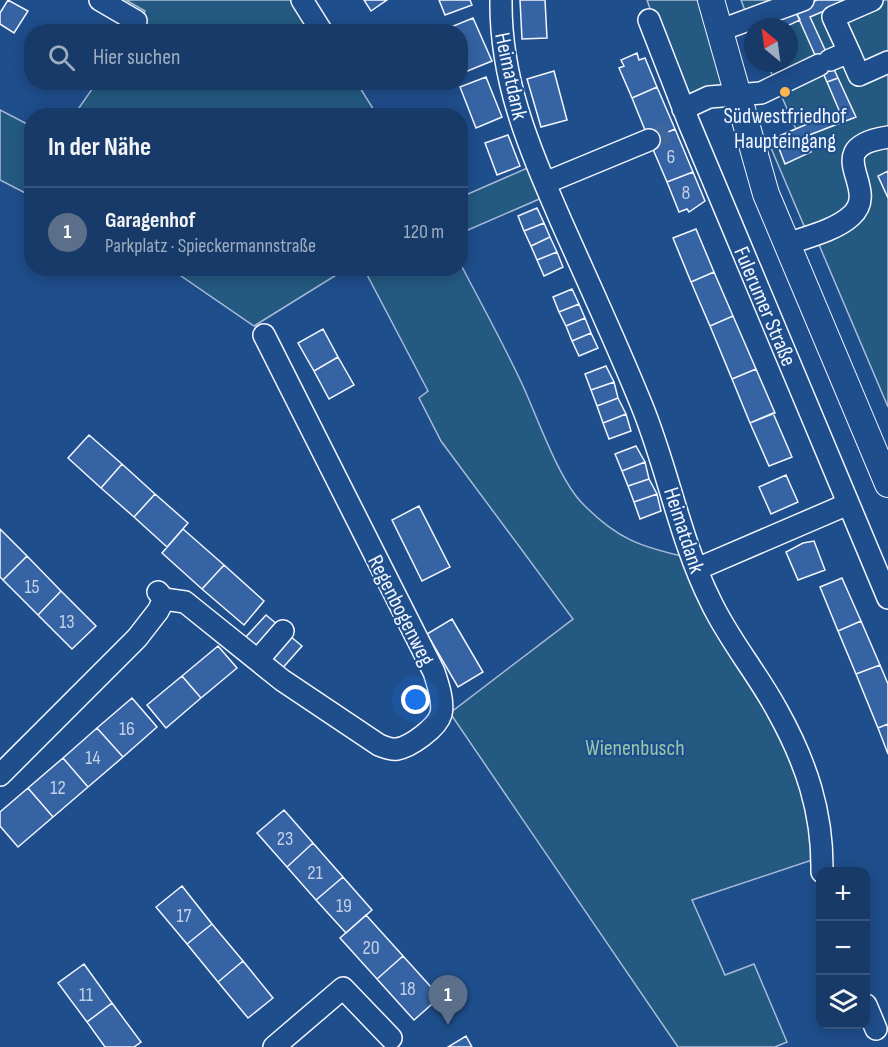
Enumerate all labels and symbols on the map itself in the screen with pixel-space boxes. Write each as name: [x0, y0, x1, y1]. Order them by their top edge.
north arrow: [744, 18, 798, 72]
street label: Heimatdank: [488, 30, 533, 123]
marker: Südwestfriedhof Haupteingang: [778, 85, 792, 99]
place label: Südwestfriedhof Haupteingang: [723, 103, 847, 155]
house number: 6: [667, 145, 675, 169]
house number: 8: [682, 181, 690, 205]
street label: Fulerumer Straße: [727, 243, 802, 370]
street label: Heimatdank: [657, 484, 710, 577]
street label: Regenbogenweg: [361, 551, 440, 671]
house number: 15: [24, 575, 40, 599]
house number: 13: [59, 610, 75, 634]
your location: [401, 685, 430, 714]
house number: 16: [119, 717, 135, 741]
park label: Wienenbusch: [585, 735, 685, 762]
house number: 14: [85, 746, 101, 770]
house number: 12: [50, 776, 66, 800]
house number: 23: [277, 827, 293, 851]
house number: 21: [307, 861, 323, 885]
house number: 19: [336, 894, 352, 918]
house number: 17: [177, 904, 191, 928]
house number: 20: [362, 936, 380, 960]
pin: 1: [428, 976, 468, 1025]
house number: 18: [400, 977, 416, 1001]
house number: 11: [79, 983, 93, 1007]

